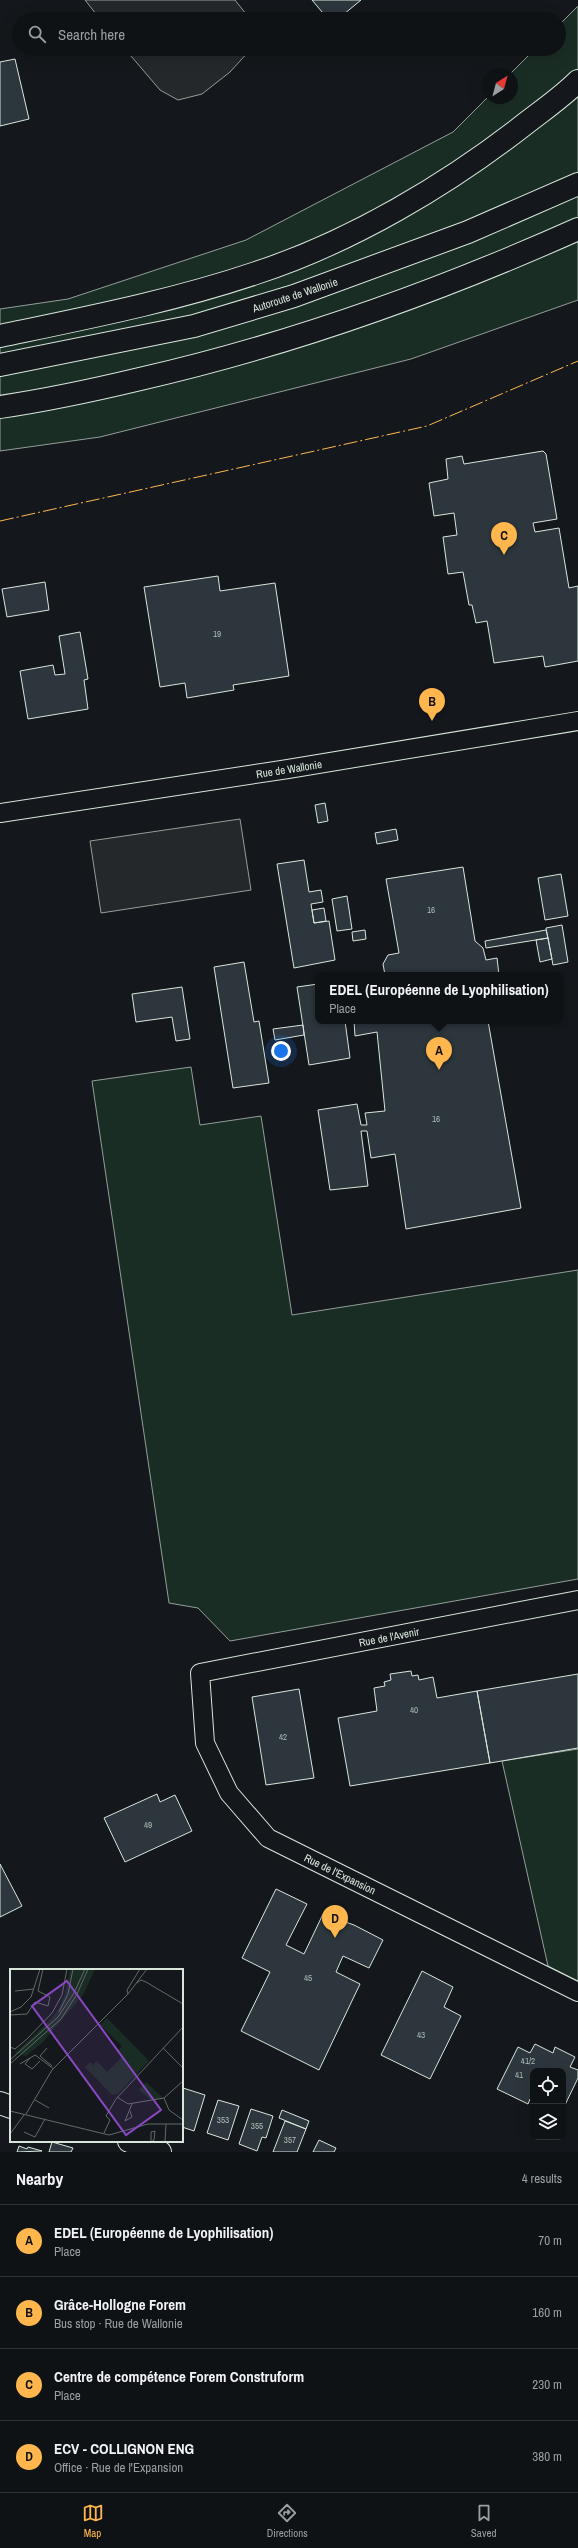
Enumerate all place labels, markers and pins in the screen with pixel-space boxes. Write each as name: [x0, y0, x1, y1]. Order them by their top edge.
pin: C: [491, 522, 517, 555]
pin: B: [419, 688, 445, 721]
pin: A: [426, 1037, 452, 1070]
pin: D: [322, 1905, 348, 1938]

